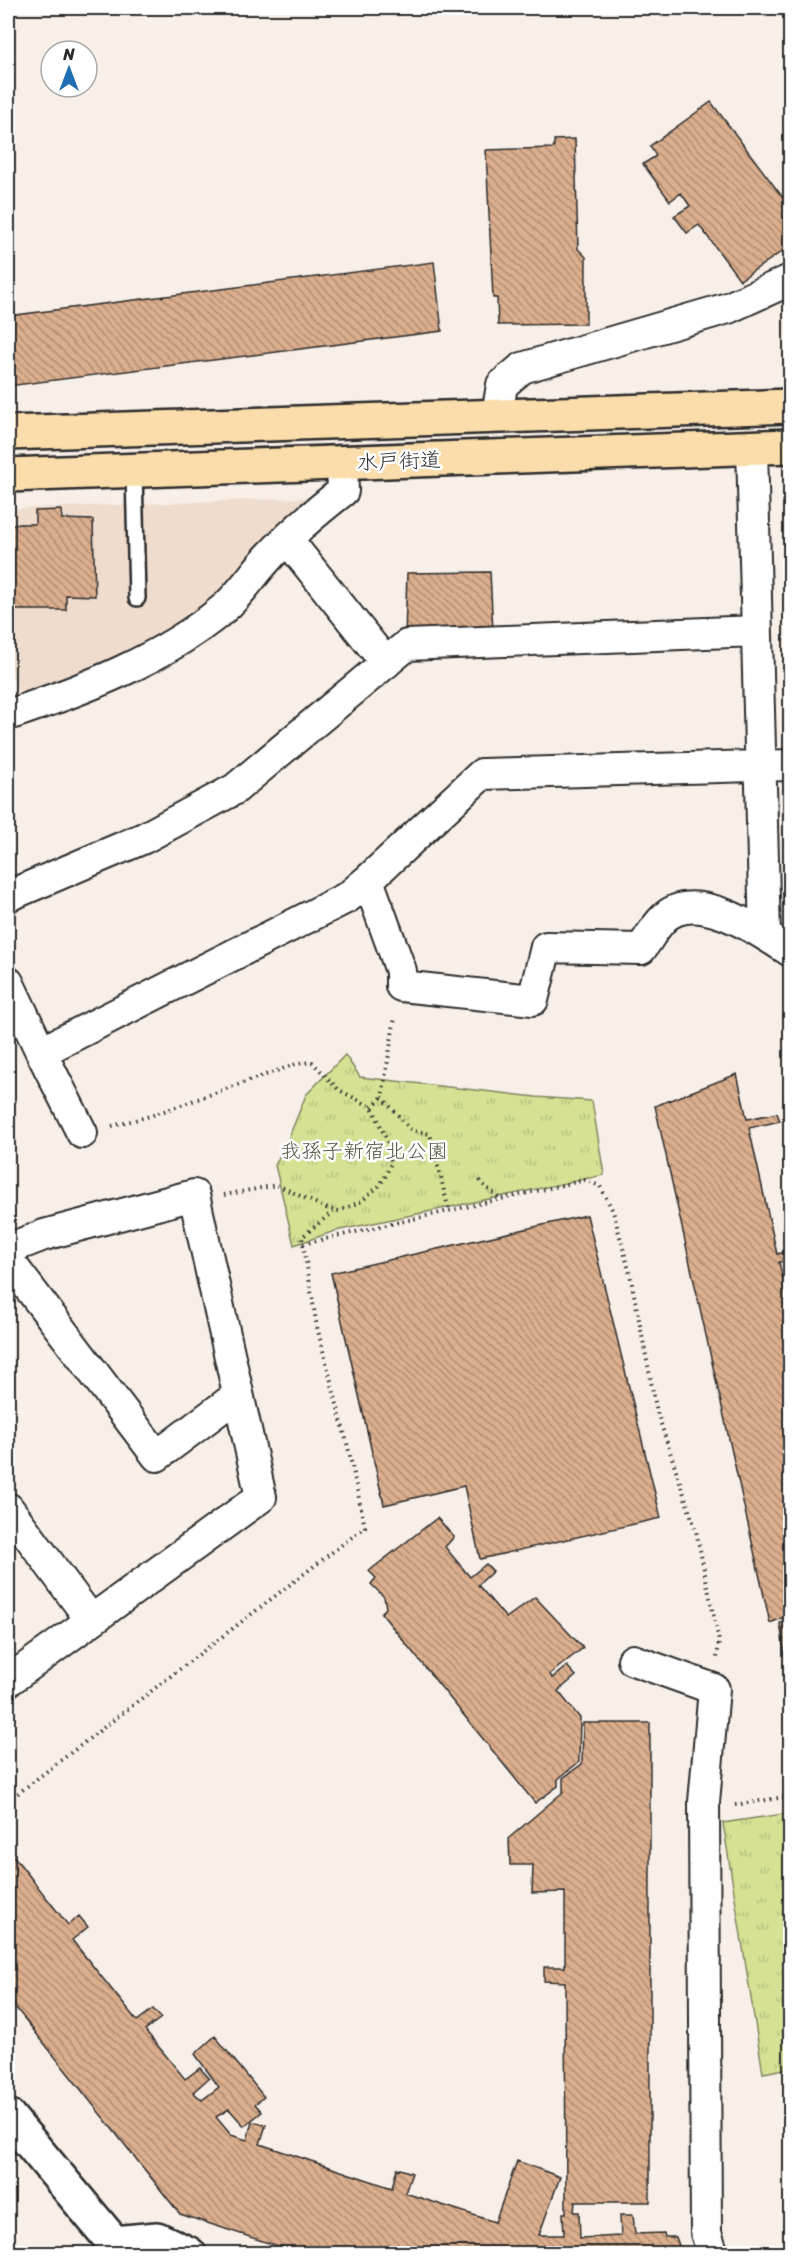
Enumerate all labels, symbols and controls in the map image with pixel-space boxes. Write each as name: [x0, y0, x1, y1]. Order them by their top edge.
north arrow: [39, 39, 99, 99]
text: N: [62, 40, 75, 69]
street label: 水戸街道: [356, 441, 442, 481]
park label: 我孫子新宿北公園: [280, 1132, 448, 1170]

